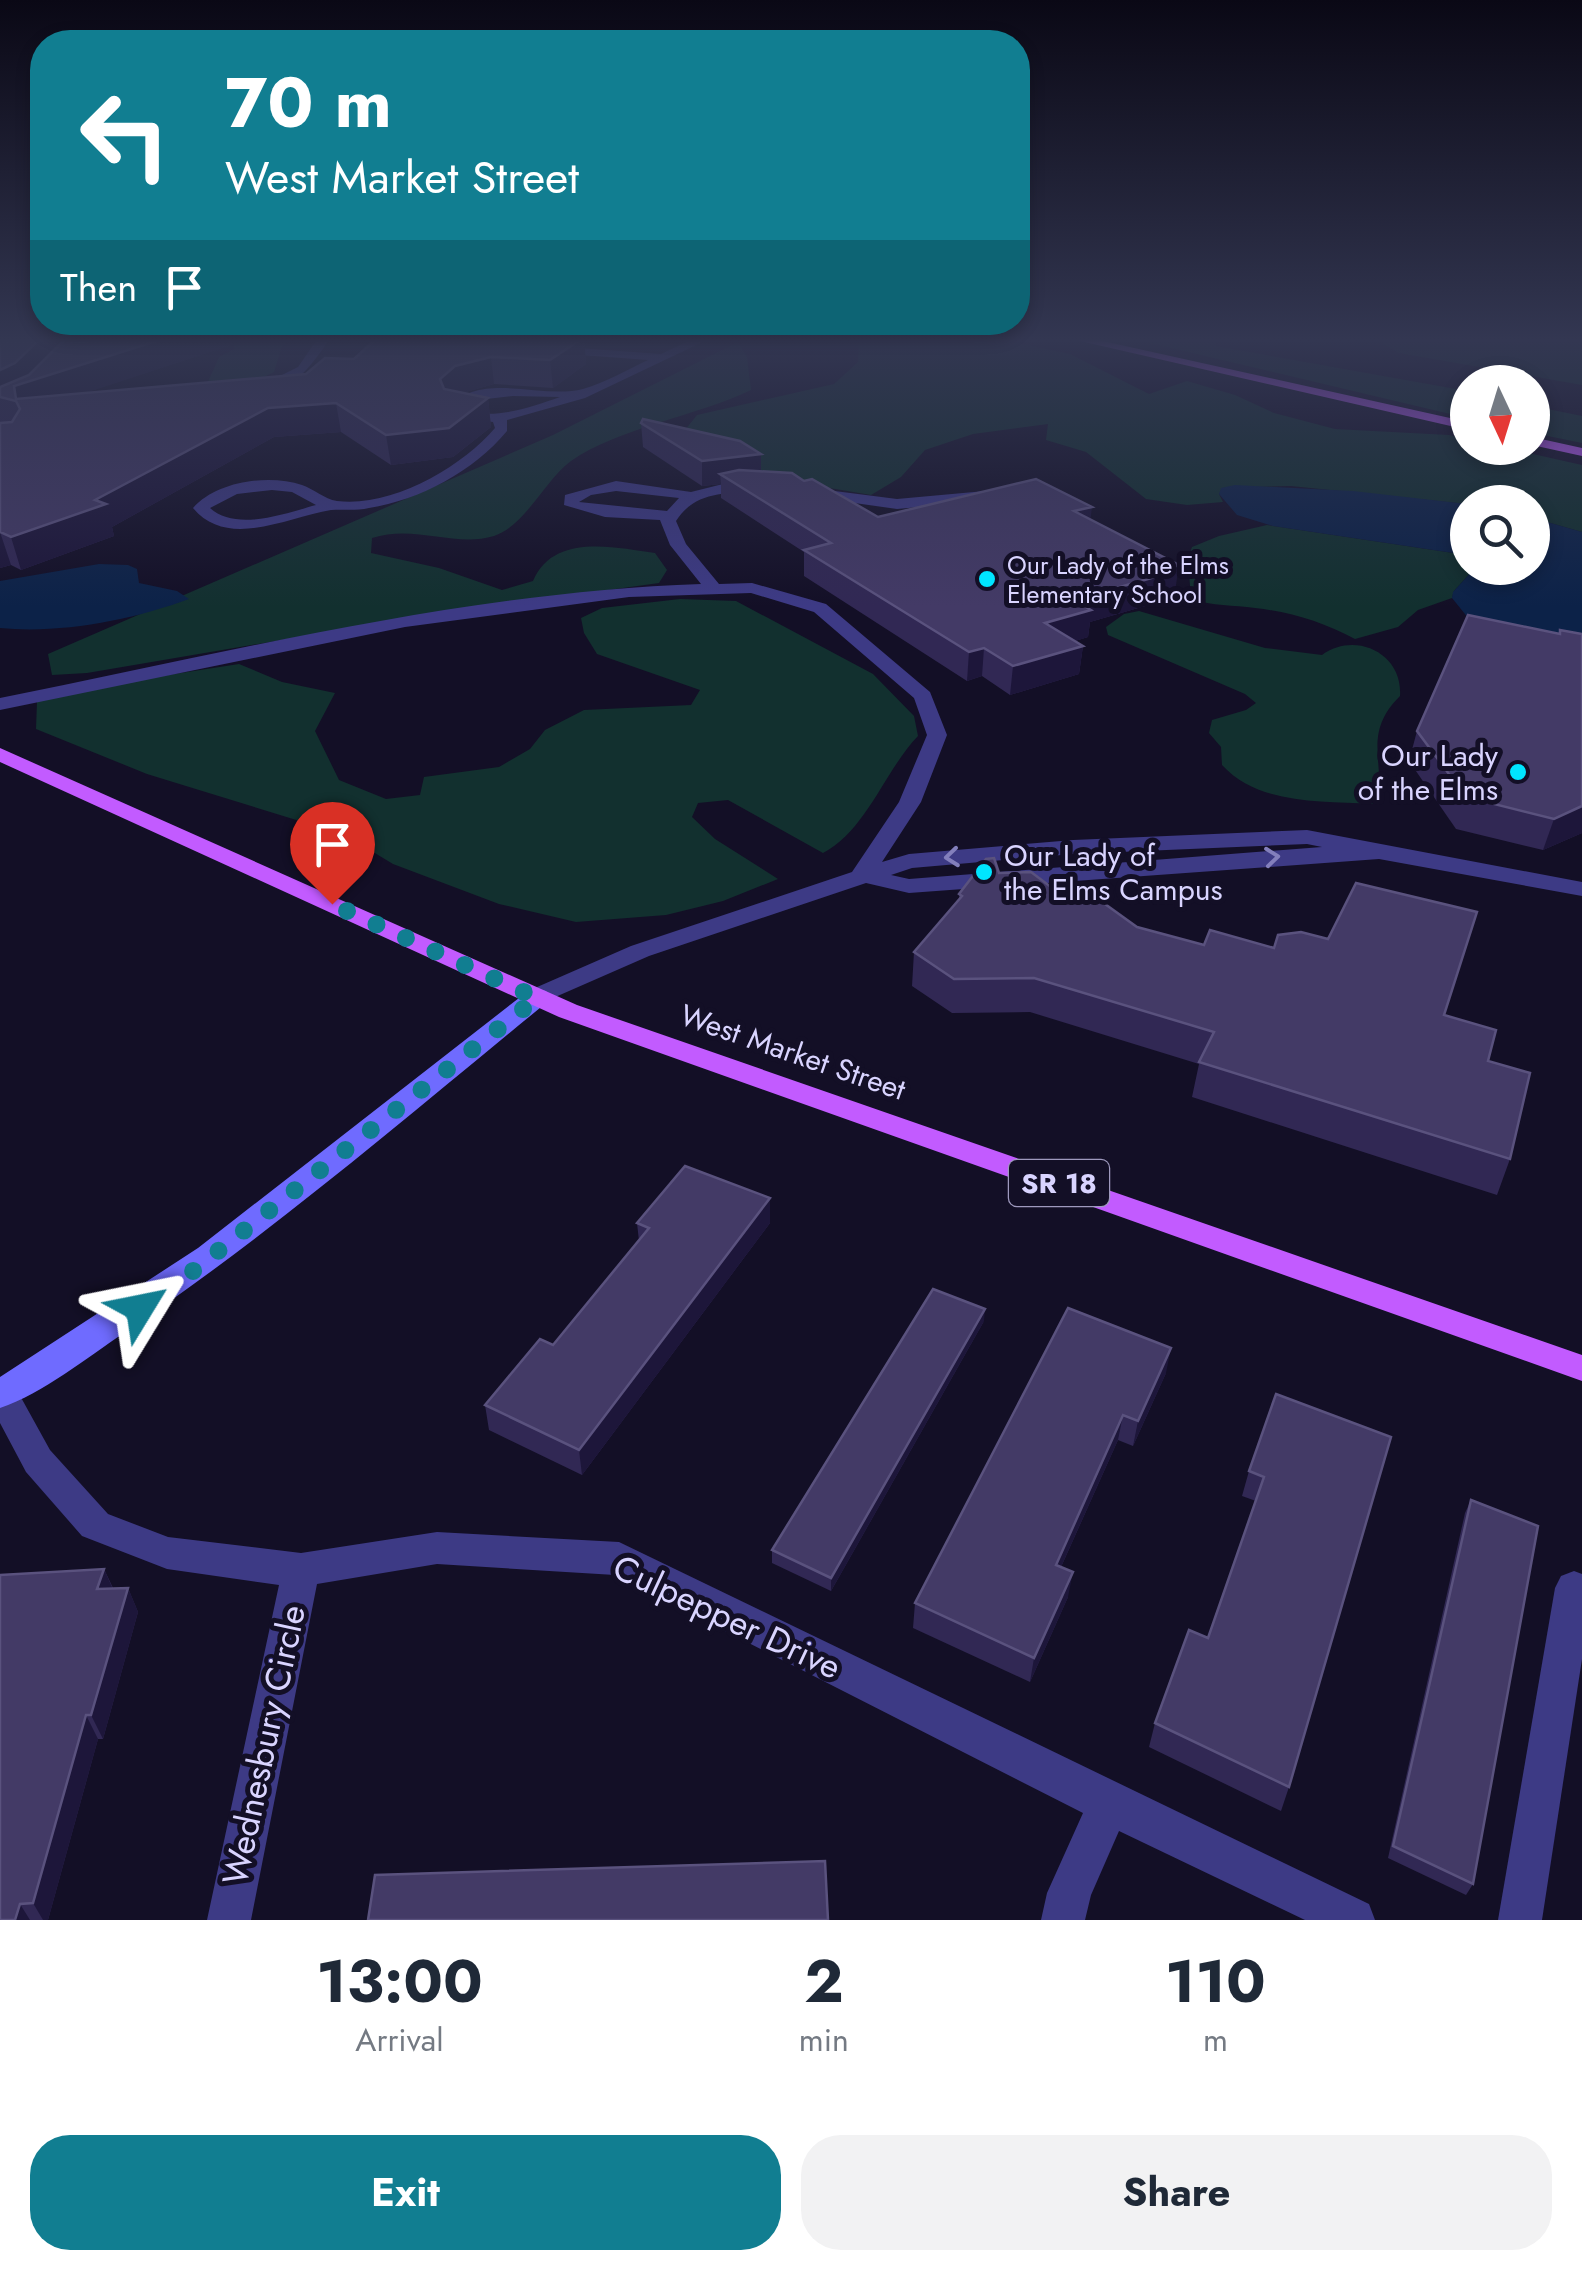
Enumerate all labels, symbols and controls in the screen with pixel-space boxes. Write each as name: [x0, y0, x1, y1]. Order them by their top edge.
text: 70 m: [225, 52, 392, 153]
icon: left: [60, 70, 190, 200]
text: West Market Street: [225, 145, 579, 210]
text: Then: [60, 260, 137, 315]
icon: arrive: [157, 260, 212, 315]
north arrow: [1450, 365, 1550, 465]
map controls: [1450, 365, 1550, 585]
button: search: [1450, 485, 1550, 585]
place label: Our Lady of the Elms Elementary School: [1007, 547, 1229, 612]
marker: Our Lady of the Elms Elementary School: [976, 568, 998, 590]
place label: Our Lady of the Elms: [1358, 734, 1499, 811]
marker: Our Lady of the Elms: [1507, 761, 1529, 783]
pin: [290, 802, 375, 905]
icon: arrive: [305, 817, 360, 872]
place label: Our Lady of the Elms Campus: [1004, 834, 1223, 911]
one-way arrow: [944, 846, 960, 867]
one-way arrow: [1265, 847, 1281, 869]
marker: Our Lady of the Elms Campus: [973, 861, 995, 883]
street label: West Market Street: [674, 993, 912, 1111]
road number: SR 18: [1009, 1160, 1109, 1206]
position arrow: [88, 1256, 192, 1360]
street label: Culpepper Drive: [605, 1542, 849, 1692]
street label: Wednesbury Circle: [210, 1600, 318, 1890]
text: 13:00: [316, 1938, 483, 2025]
text: 2: [804, 1938, 844, 2025]
text: 110: [1165, 1938, 1266, 2025]
text: Arrival: [355, 2017, 444, 2063]
text: min: [799, 2017, 849, 2063]
text: m: [1203, 2017, 1228, 2063]
button: Exit: [30, 2135, 781, 2250]
button: Share: [801, 2135, 1552, 2250]

